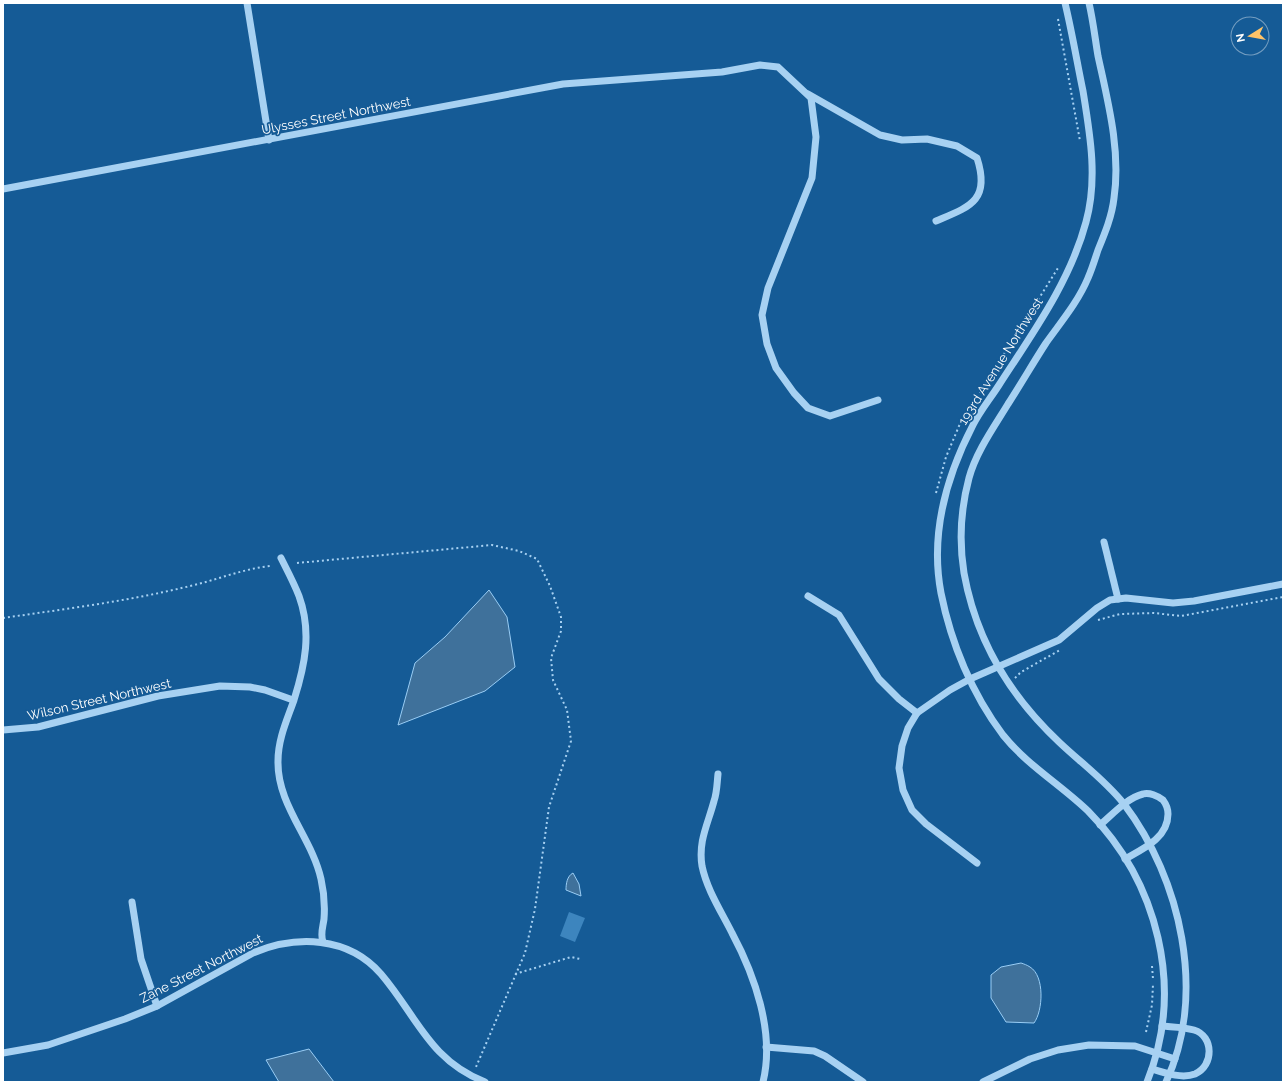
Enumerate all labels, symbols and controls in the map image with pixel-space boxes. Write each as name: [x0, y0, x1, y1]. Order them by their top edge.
north arrow: [1230, 16, 1270, 56]
text: N: [1233, 32, 1248, 43]
street label: Ulysses Street Northwest: [260, 94, 413, 137]
street label: 193rd Avenue Northwest: [955, 294, 1046, 428]
street label: Wilson Street Northwest: [26, 676, 173, 723]
street label: Zane Street Northwest: [137, 931, 266, 1006]

